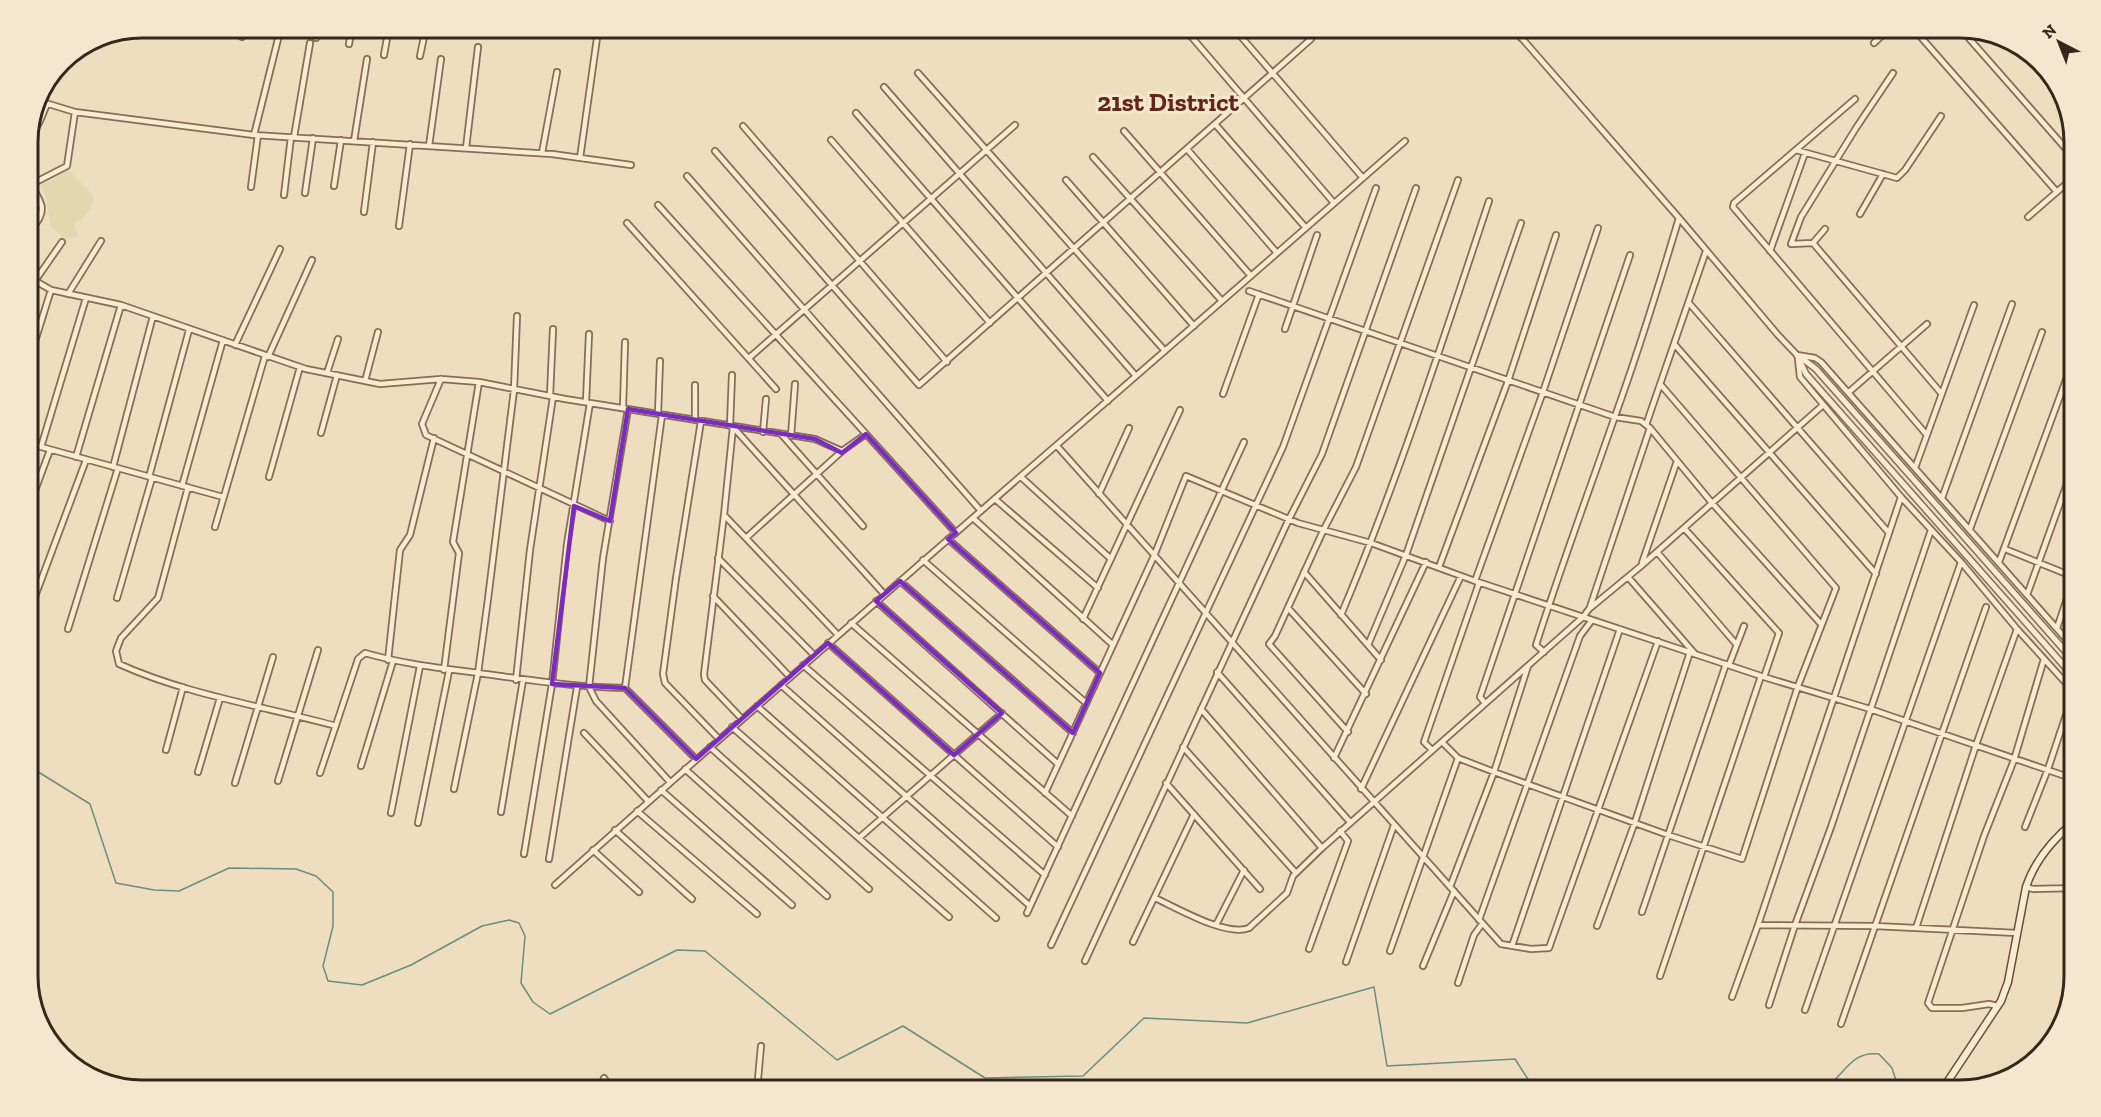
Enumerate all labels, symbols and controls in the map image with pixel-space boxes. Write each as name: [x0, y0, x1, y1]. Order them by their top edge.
north arrow: [2029, 12, 2089, 72]
text: N: [2038, 20, 2060, 42]
district label: 21st District: [1097, 86, 1239, 118]

